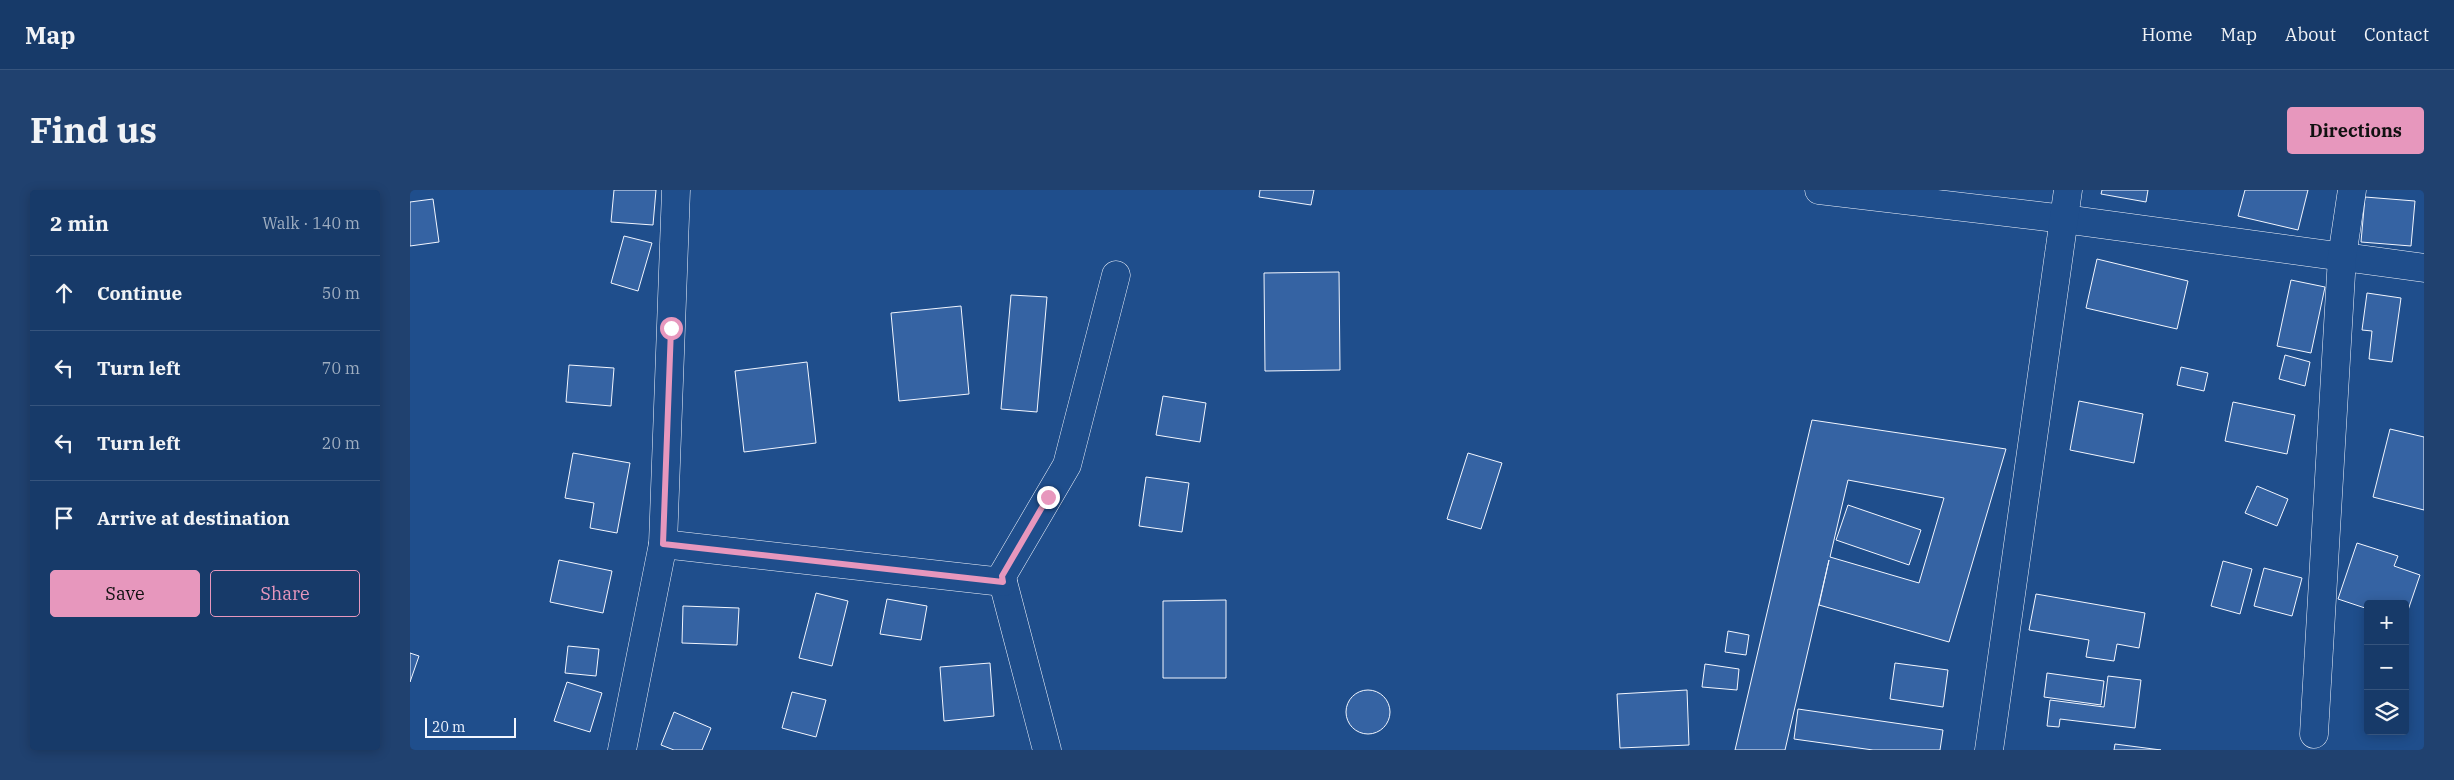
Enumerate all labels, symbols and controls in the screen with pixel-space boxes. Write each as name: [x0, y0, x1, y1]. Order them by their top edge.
text: Map: [25, 19, 75, 51]
text: Home: [2141, 23, 2193, 46]
text: Map: [2221, 23, 2257, 46]
text: About: [2285, 23, 2336, 46]
text: Contact: [2364, 23, 2429, 46]
text: Find us: [30, 107, 157, 153]
button: Directions: [2287, 107, 2424, 154]
text: 2 min: [50, 209, 109, 237]
text: Walk · 140 m: [262, 213, 360, 233]
icon: ahead: [50, 279, 78, 307]
text: Continue: [97, 281, 182, 305]
text: 50 m: [322, 283, 360, 303]
route start: [660, 317, 683, 340]
icon: left: [50, 354, 78, 382]
text: Turn left: [97, 356, 180, 380]
text: 70 m: [322, 358, 360, 378]
icon: left: [50, 429, 78, 457]
text: Turn left: [97, 431, 180, 455]
text: 20 m: [322, 433, 360, 453]
route end: [1037, 486, 1060, 509]
icon: arrive: [50, 504, 78, 532]
text: Arrive at destination: [97, 506, 290, 530]
button: Save: [50, 570, 200, 617]
button: Share: [210, 570, 360, 617]
map controls: [2364, 600, 2409, 735]
button: +: [2364, 600, 2409, 645]
button: −: [2364, 645, 2409, 690]
button: layers: [2364, 690, 2409, 735]
scale bar: [425, 715, 516, 738]
text: 20 m: [432, 718, 465, 736]

